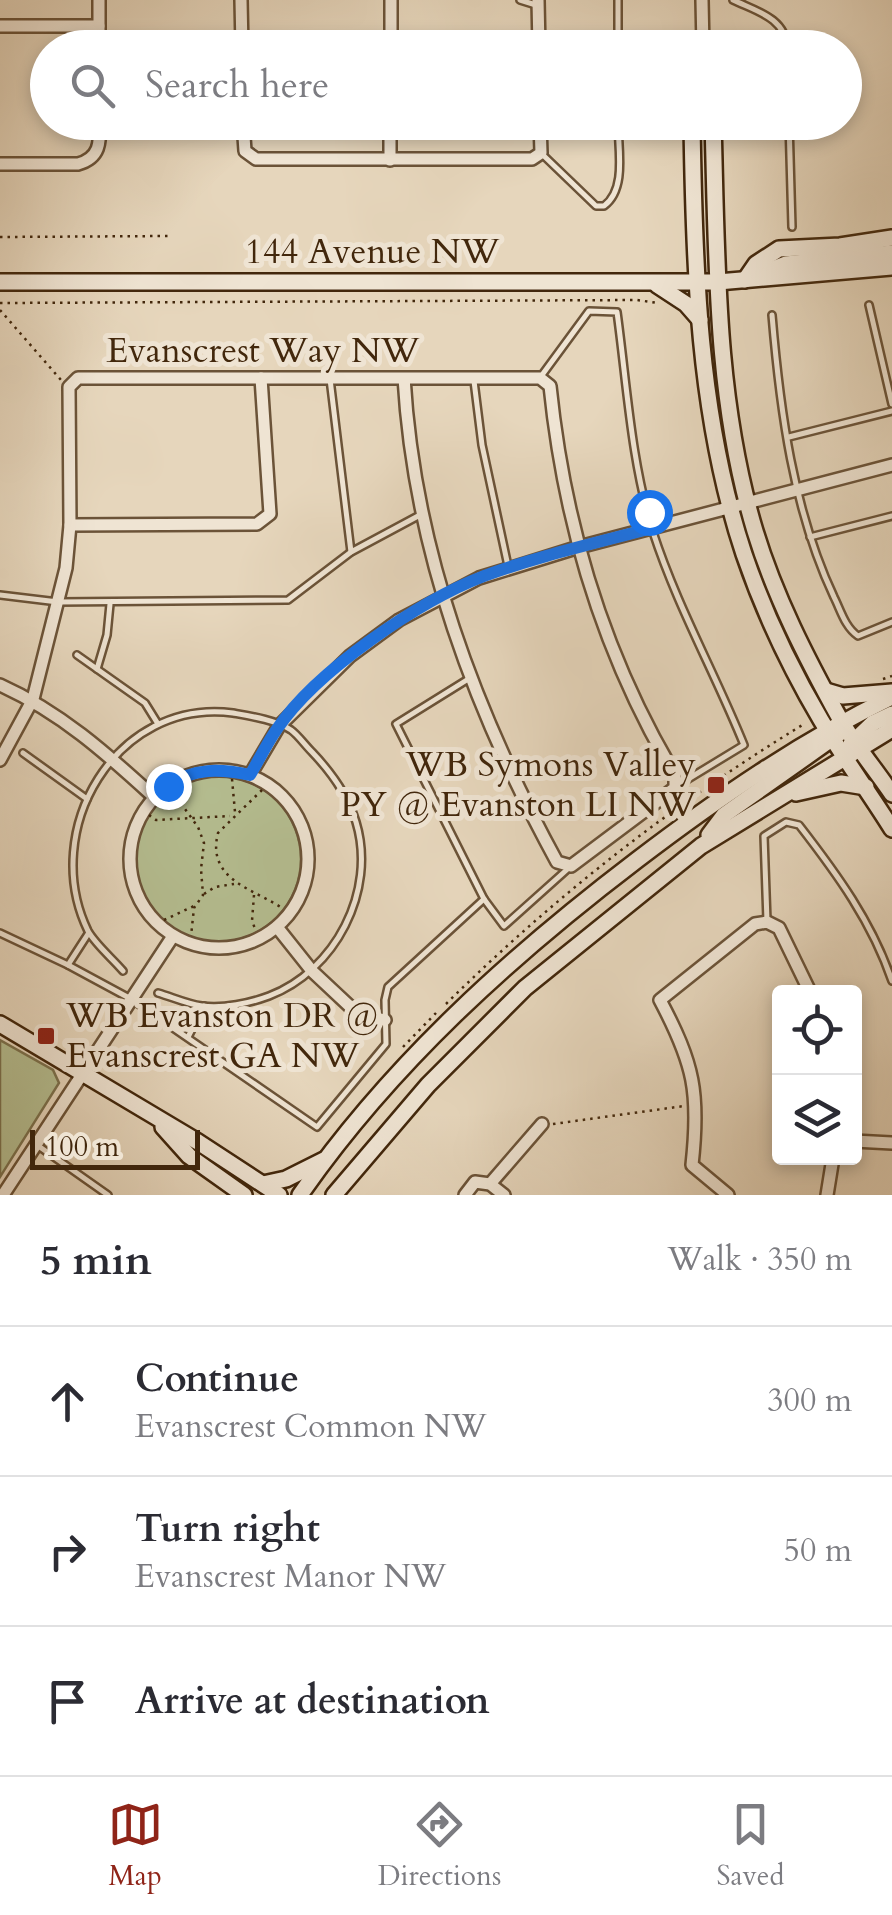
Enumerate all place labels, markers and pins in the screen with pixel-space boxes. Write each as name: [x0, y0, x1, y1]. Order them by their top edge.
place label: WB Symons Valley PY @ Evanston LI NW: [340, 741, 696, 829]
marker: WB Symons Valley PY @ Evanston LI NW: [705, 774, 727, 796]
place label: WB Evanston DR @ Evanscrest GA NW: [65, 992, 379, 1080]
marker: WB Evanston DR @ Evanscrest GA NW: [35, 1025, 57, 1047]

